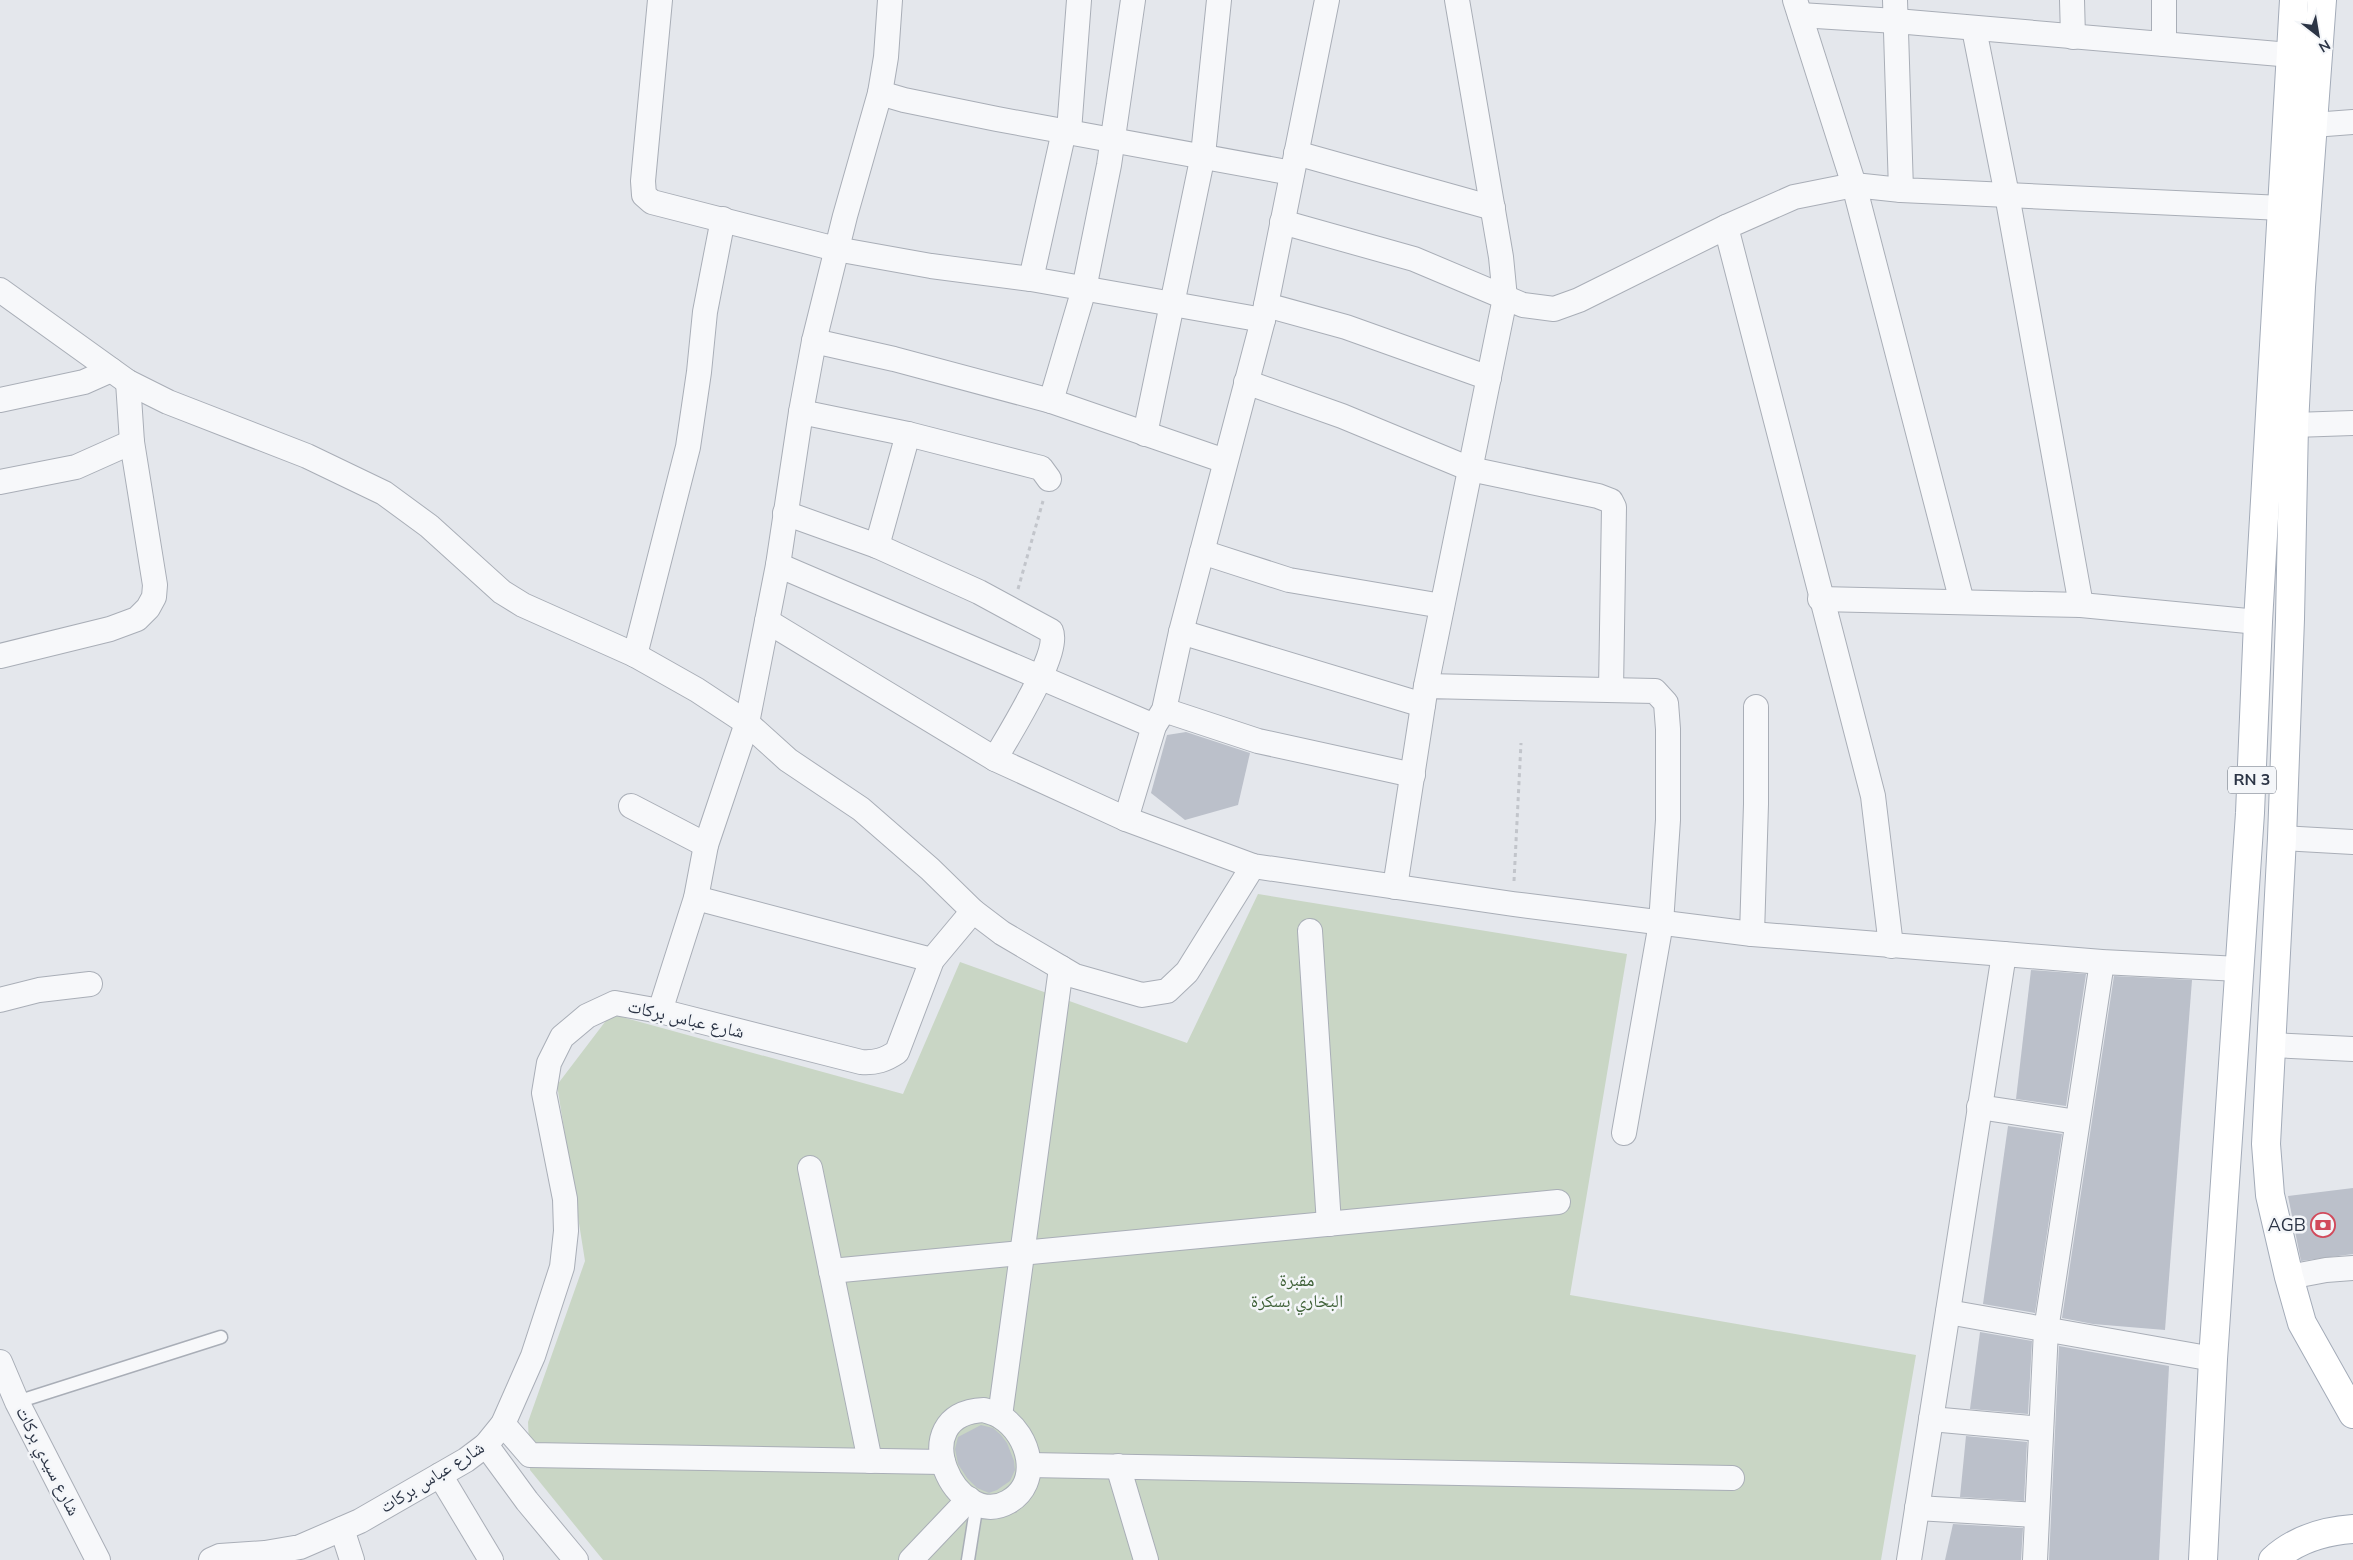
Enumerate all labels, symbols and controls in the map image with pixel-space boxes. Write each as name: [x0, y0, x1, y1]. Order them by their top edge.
north arrow: [2293, 10, 2343, 60]
text: N: [2315, 35, 2334, 57]
road number: RN 3: [2228, 766, 2276, 794]
street label: شارع عباس بركات: [625, 994, 747, 1044]
bank icon: AGB: [2310, 1212, 2336, 1238]
place label: AGB: [2268, 1213, 2306, 1237]
park label: مقبرة البخاري بسكرة: [1251, 1268, 1343, 1316]
street label: شارع سيدي بركات: [8, 1402, 86, 1521]
street label: شارع عباس بركات: [375, 1435, 489, 1519]

